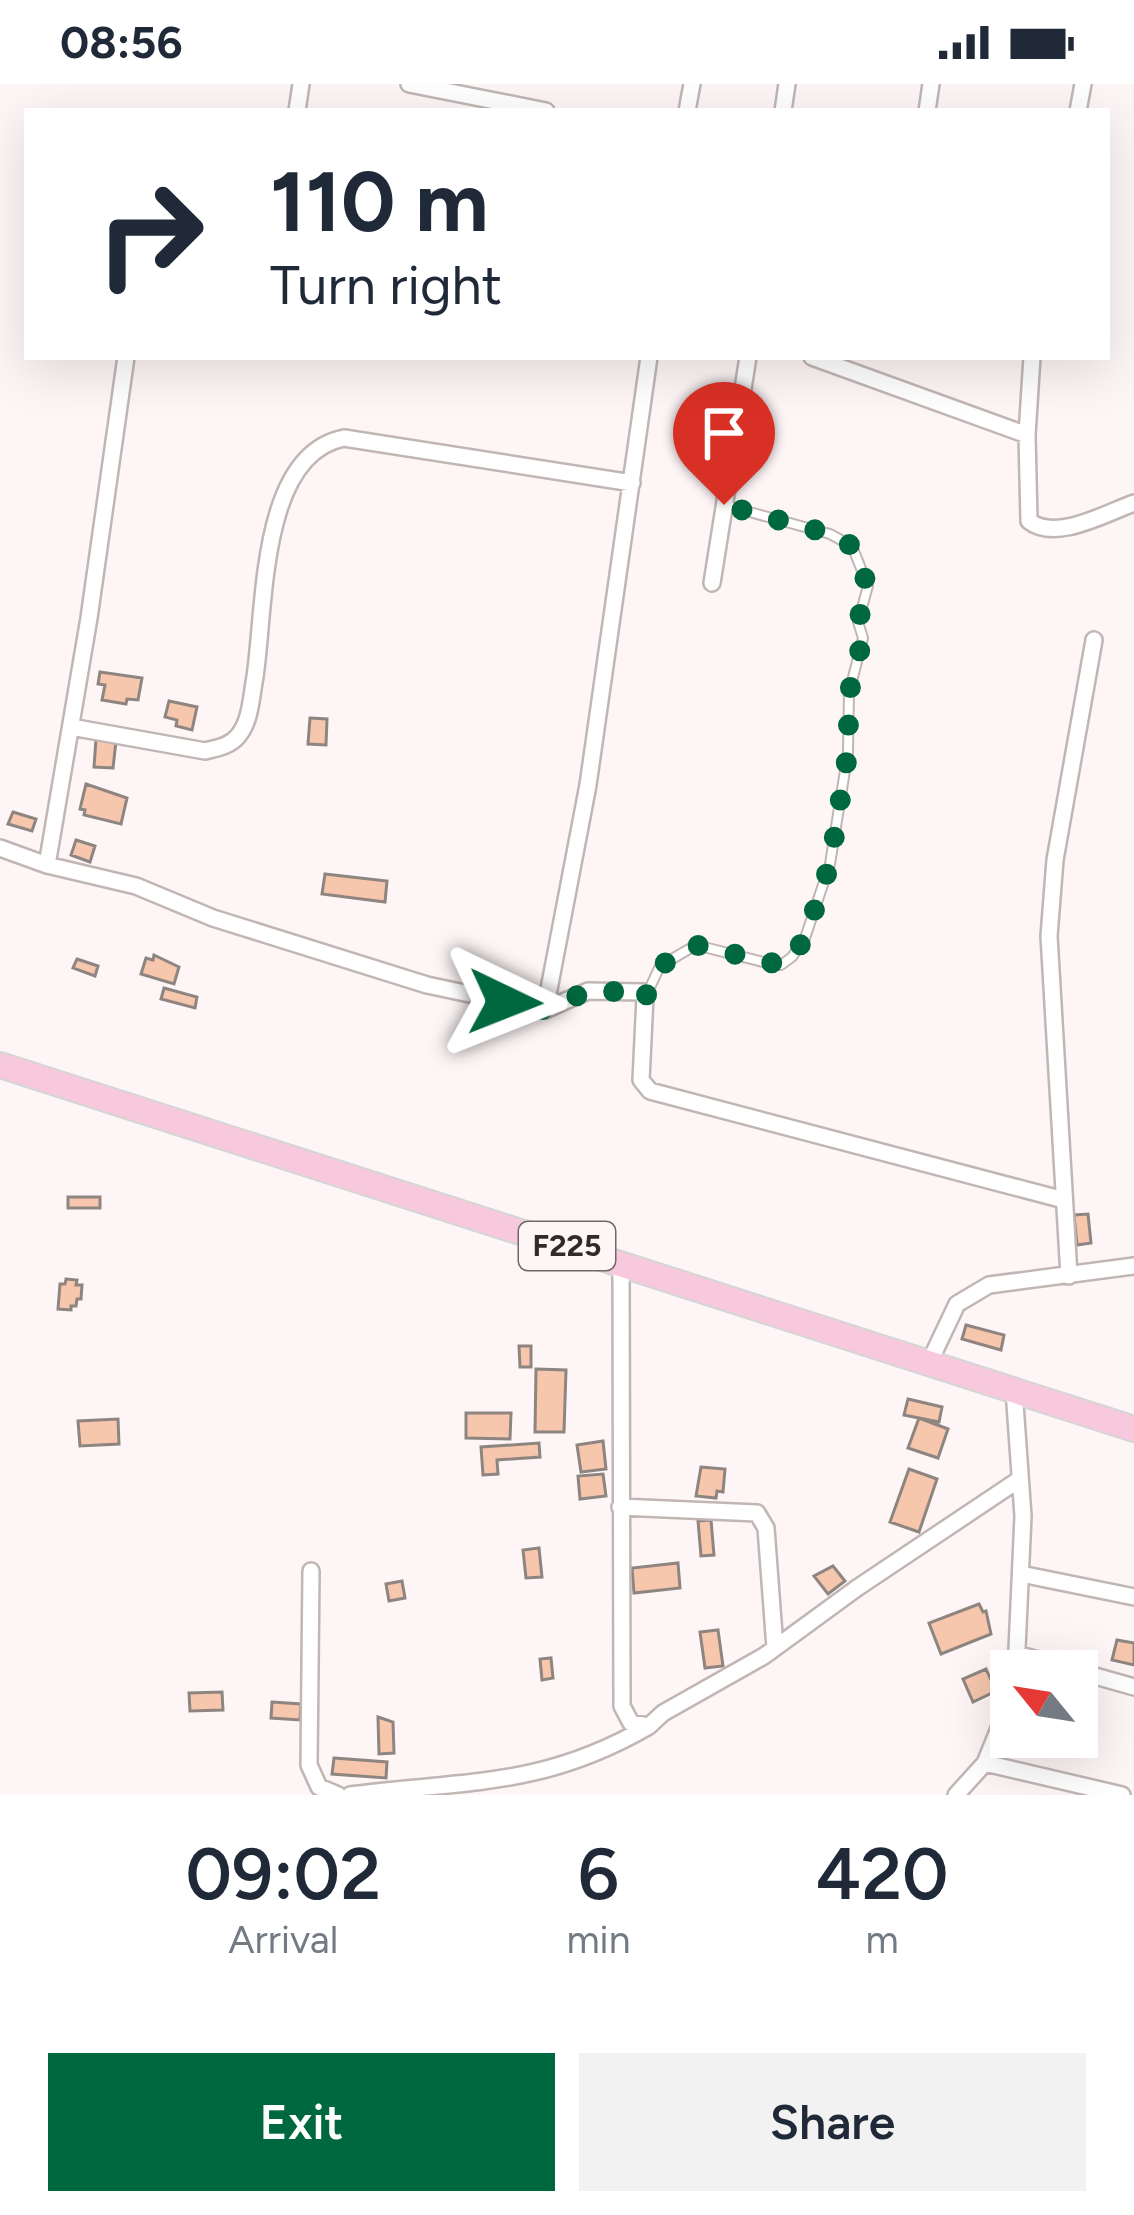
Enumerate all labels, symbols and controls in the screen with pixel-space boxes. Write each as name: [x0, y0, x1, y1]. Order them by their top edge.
text: 08:56: [60, 15, 183, 69]
text: 110 m: [270, 151, 489, 252]
icon: right: [72, 156, 228, 312]
text: Turn right: [270, 253, 502, 318]
pin: [673, 382, 775, 505]
icon: arrive: [691, 400, 757, 466]
position arrow: [442, 939, 568, 1065]
road number: F225: [519, 1222, 615, 1270]
north arrow: [990, 1650, 1098, 1758]
map controls: [990, 1650, 1098, 1758]
text: 09:02: [185, 1831, 381, 1917]
text: 6: [578, 1831, 619, 1917]
text: 420: [816, 1831, 949, 1917]
text: Arrival: [228, 1916, 338, 1963]
text: min: [566, 1916, 630, 1963]
text: m: [866, 1916, 899, 1963]
button: Exit: [48, 2053, 555, 2191]
button: Share: [579, 2053, 1086, 2191]

